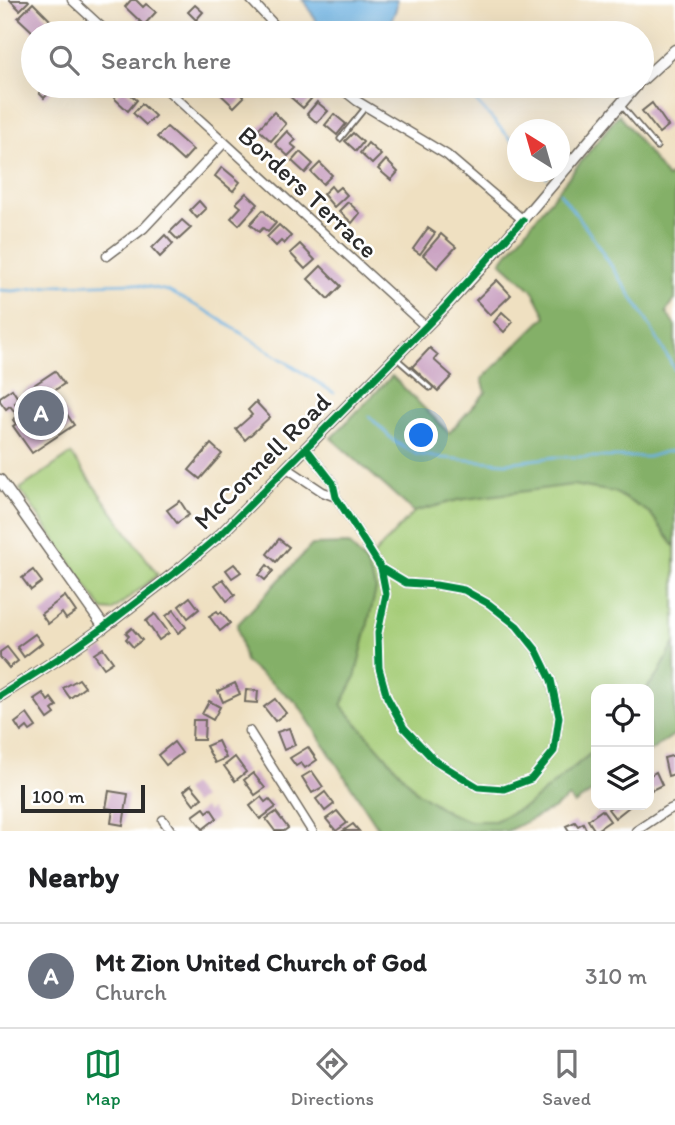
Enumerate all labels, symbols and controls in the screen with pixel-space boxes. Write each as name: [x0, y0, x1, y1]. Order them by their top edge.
search box: [21, 21, 654, 98]
icon: search: [45, 41, 83, 79]
text: Search here: [101, 44, 231, 76]
street label: Borders Terrace: [231, 119, 385, 265]
north arrow: [507, 119, 570, 182]
street label: McConnell Road: [187, 386, 337, 536]
pin: A: [18, 387, 64, 439]
your location: [404, 418, 438, 452]
map controls: [591, 684, 654, 810]
button: locate: [591, 684, 654, 747]
button: layers: [591, 747, 654, 810]
scale bar: [21, 782, 145, 814]
text: 100 m: [32, 785, 84, 808]
text: Nearby: [28, 858, 119, 895]
text: Mt Zion United Church of God: [95, 946, 427, 978]
text: A: [44, 962, 58, 990]
text: 310 m: [585, 962, 647, 990]
text: Church: [95, 978, 167, 1006]
tab: Map: [84, 1045, 122, 1110]
tab: Directions: [290, 1045, 374, 1110]
tab: Saved: [542, 1045, 591, 1110]

